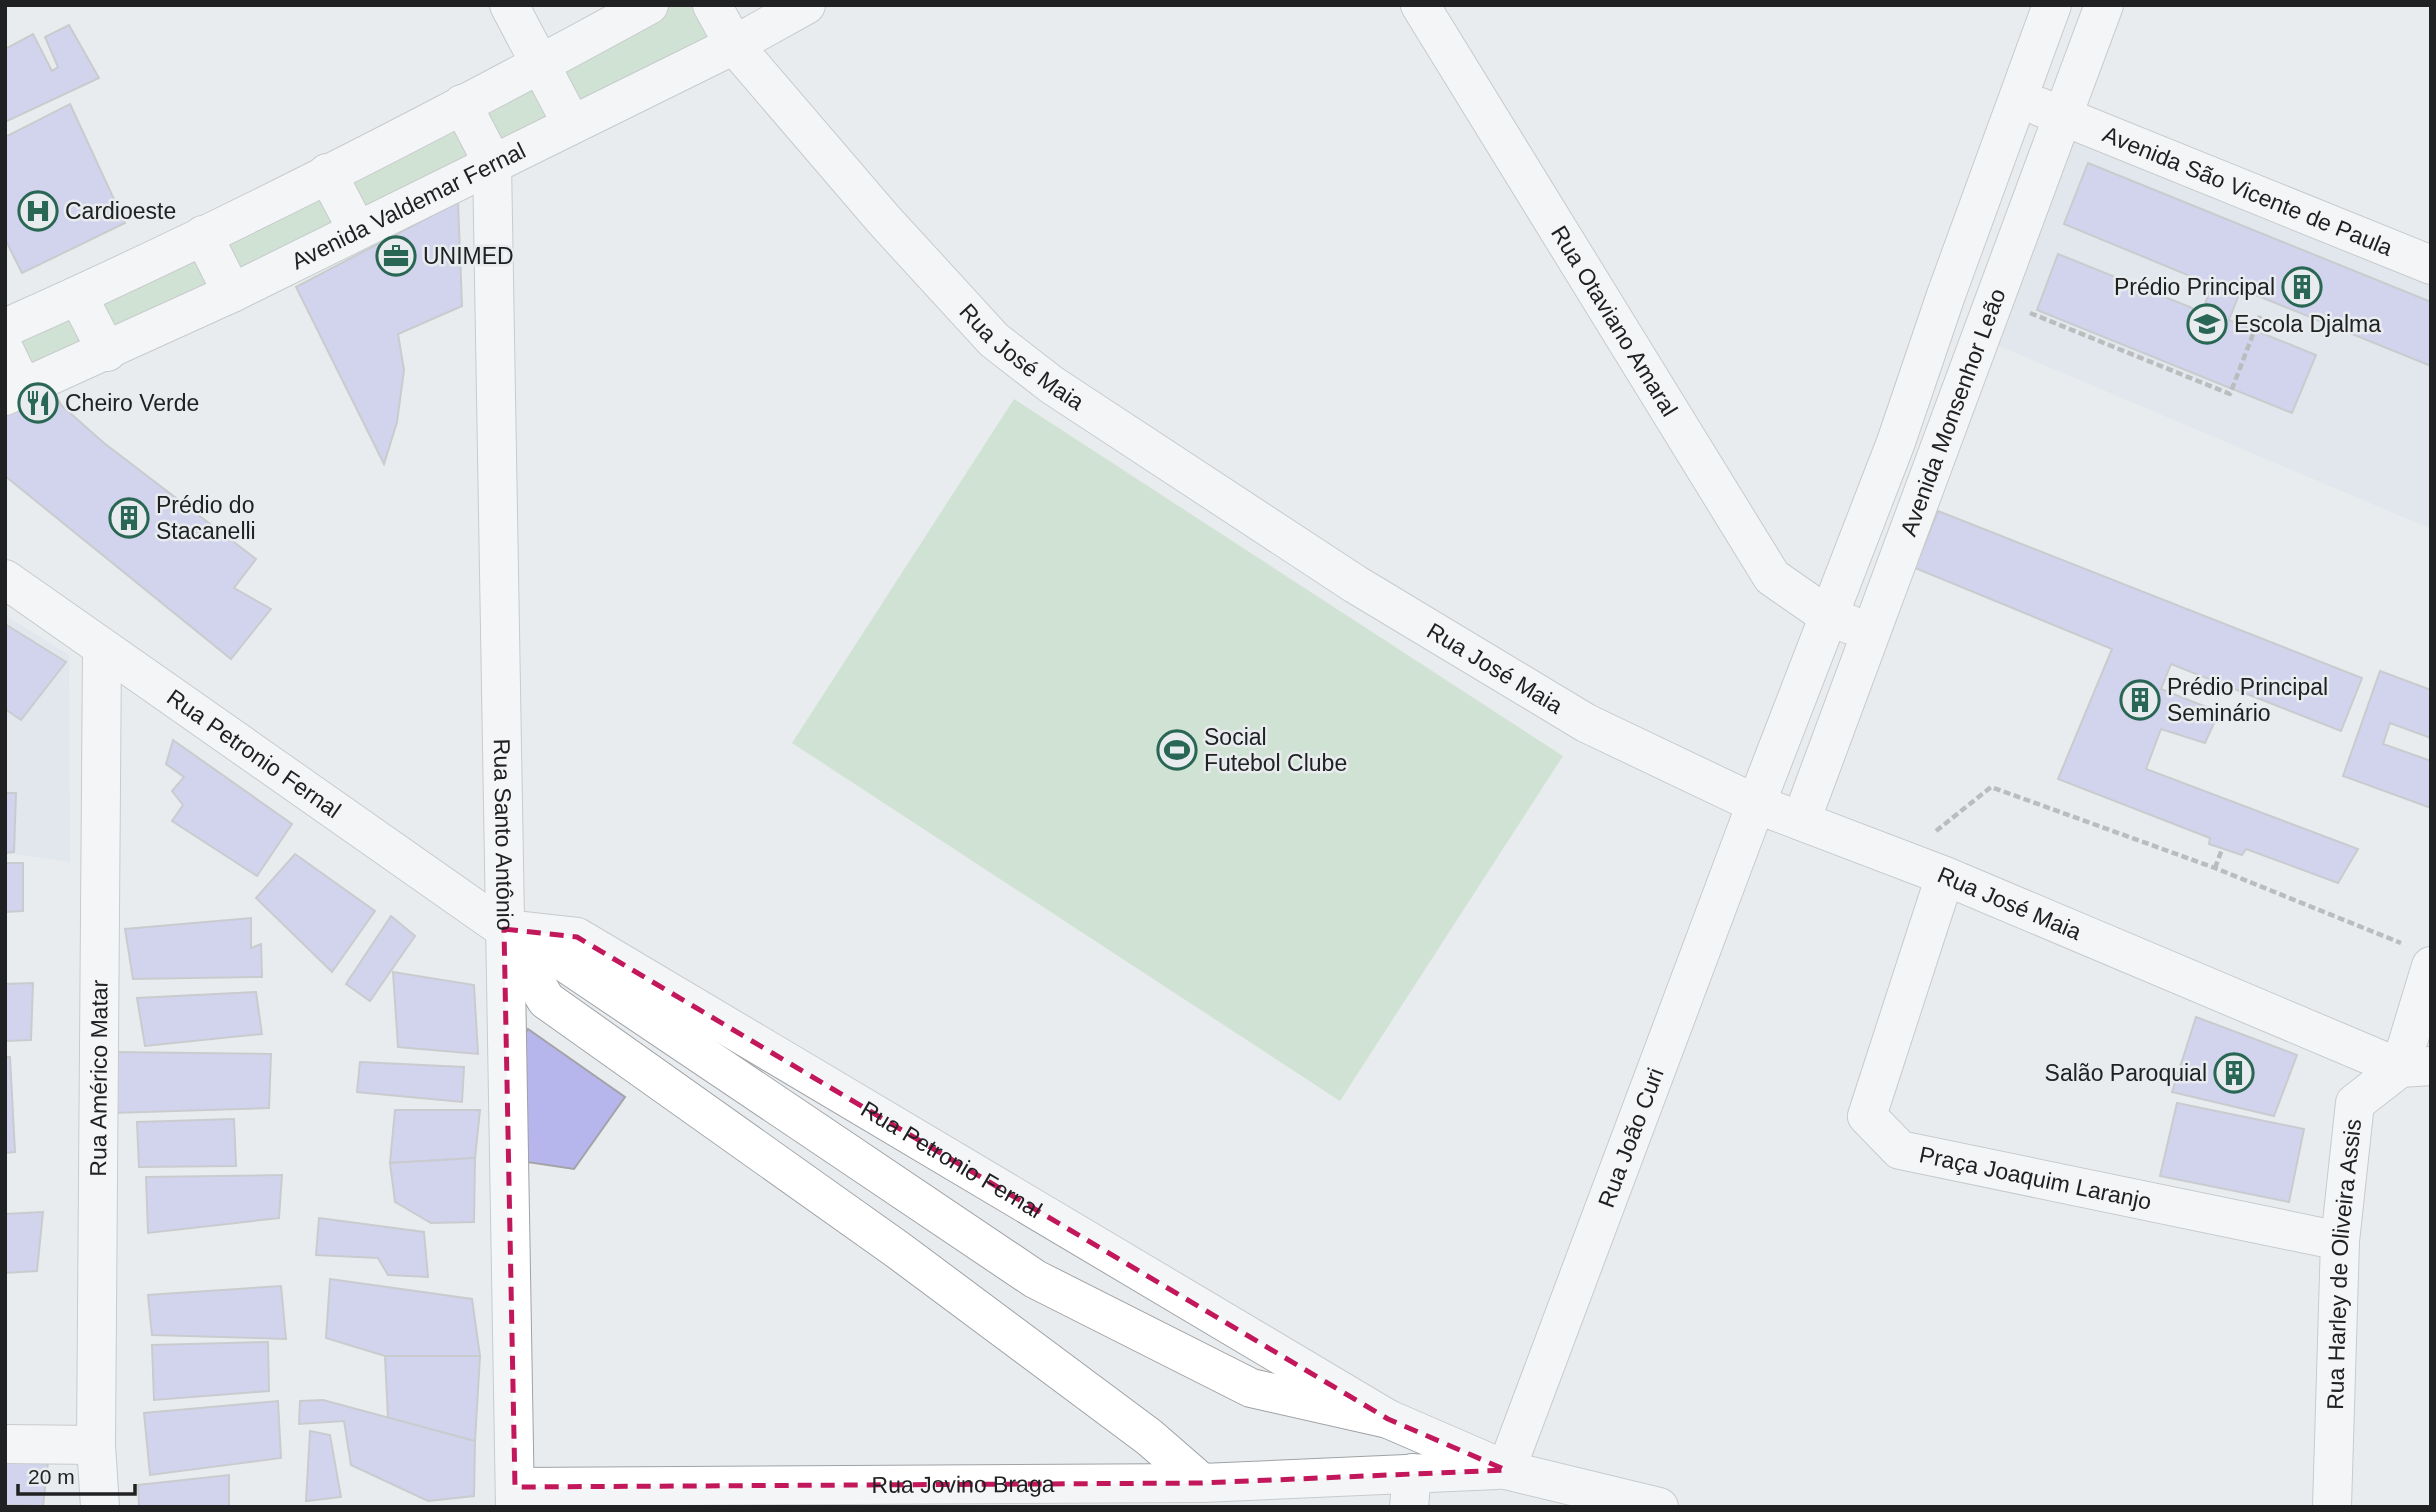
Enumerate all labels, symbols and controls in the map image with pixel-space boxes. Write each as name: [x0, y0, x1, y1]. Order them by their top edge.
street label: Avenida São Vicente de Paula: [2099, 121, 2396, 261]
street label: Avenida Valdemar Fernal: [287, 137, 530, 275]
hospital icon: Cardioeste: [17, 190, 59, 232]
place label: Cardioeste: [65, 198, 176, 224]
street label: Rua Otaviano Amaral: [1546, 221, 1683, 421]
office icon: UNIMED: [375, 235, 417, 277]
place label: UNIMED: [423, 243, 514, 269]
building icon: Prédio Principal: [2281, 266, 2323, 308]
place label: Prédio Principal: [2114, 274, 2275, 300]
street label: Avenida Monsenhor Leão: [1895, 285, 2011, 540]
street label: Rua José Maia: [954, 298, 1089, 415]
school or university icon: Escola Djalma: [2186, 303, 2228, 345]
place label: Escola Djalma: [2234, 311, 2381, 337]
restaurant icon: Cheiro Verde: [17, 382, 59, 424]
place label: Cheiro Verde: [65, 390, 199, 416]
place label: Prédio do Stacanelli: [156, 492, 256, 544]
building icon: Prédio do Stacanelli: [108, 497, 150, 539]
street label: Rua José Maia: [1422, 617, 1567, 719]
place label: Prédio Principal Seminário: [2167, 674, 2328, 726]
building icon: Prédio Principal Seminário: [2119, 679, 2161, 721]
street label: Rua Petronio Fernal: [162, 684, 346, 823]
place label: Social Futebol Clube: [1204, 724, 1347, 776]
sports icon: Social Futebol Clube: [1156, 729, 1198, 771]
street label: Rua Santo Antônio: [489, 738, 518, 931]
street label: Rua José Maia: [1934, 861, 2085, 945]
street label: Rua Américo Matar: [85, 979, 113, 1177]
building icon: Salão Paroquial: [2213, 1052, 2255, 1094]
place label: Salão Paroquial: [2045, 1060, 2207, 1086]
street label: Rua João Curi: [1593, 1064, 1669, 1211]
street label: Rua Petronio Fernal: [856, 1096, 1047, 1223]
street label: Rua Harley de Oliveira Assis: [2322, 1118, 2366, 1410]
street label: Praça Joaquim Laranjo: [1917, 1141, 2154, 1215]
scale bar: [18, 1452, 135, 1496]
text: 20 m: [28, 1465, 75, 1488]
street label: Rua Jovino Braga: [871, 1471, 1055, 1498]

